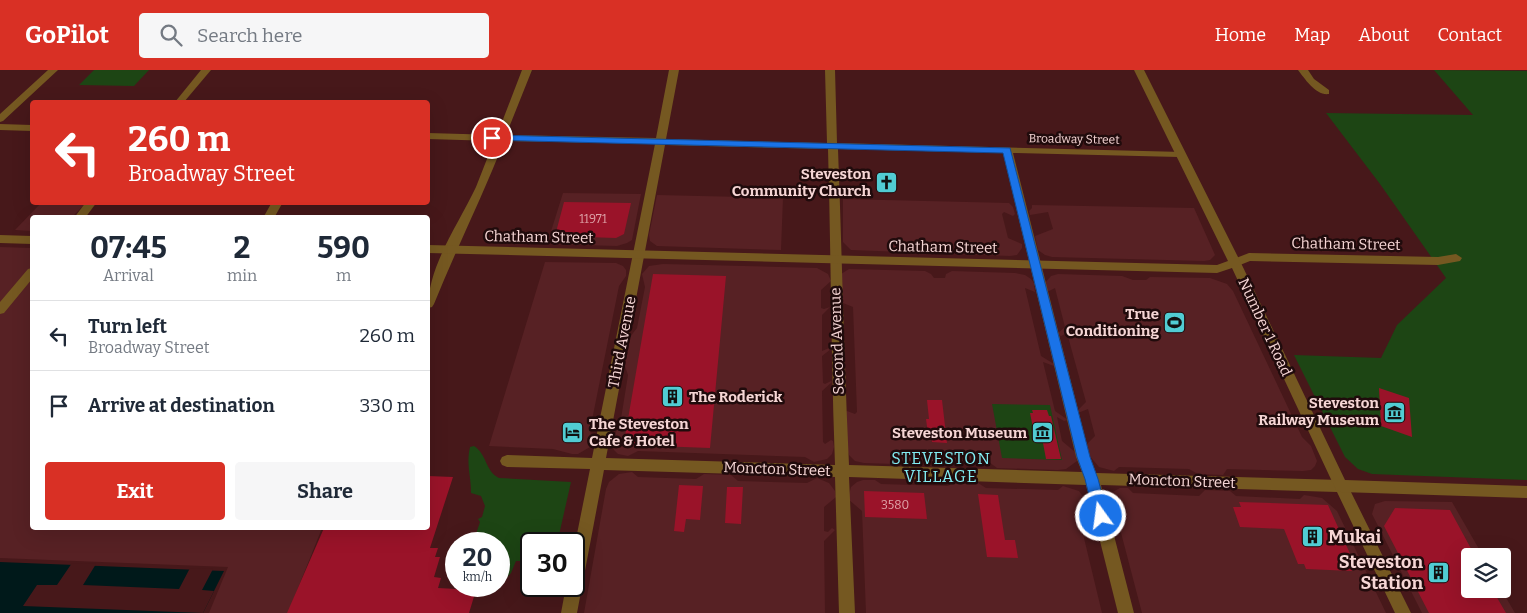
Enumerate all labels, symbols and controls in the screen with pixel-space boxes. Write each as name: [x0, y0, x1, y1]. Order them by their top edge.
search box: [139, 13, 489, 58]
text: GoPilot: [25, 21, 109, 49]
icon: search: [157, 21, 185, 49]
text: Search here: [197, 24, 303, 47]
text: Home: [1215, 24, 1266, 46]
text: Map: [1294, 24, 1330, 46]
text: About: [1358, 24, 1409, 46]
text: Contact: [1437, 24, 1502, 46]
pin: [471, 117, 513, 159]
text: 260 m: [128, 118, 230, 160]
icon: left: [45, 120, 110, 185]
icon: arrive: [478, 124, 506, 152]
street label: Broadway Street: [1028, 131, 1120, 147]
text: Broadway Street: [128, 160, 295, 187]
place label: Steveston Community Church: [732, 165, 871, 200]
church icon: Steveston Community Church: [875, 171, 899, 195]
house number: 11971: [579, 212, 607, 226]
street label: Chatham Street: [484, 227, 594, 247]
text: 07:45: [90, 230, 167, 266]
text: 2: [234, 230, 250, 266]
text: 590: [317, 230, 370, 266]
street label: Chatham Street: [1291, 234, 1401, 254]
street label: Chatham Street: [888, 237, 998, 257]
text: Arrival: [103, 266, 154, 285]
text: min: [227, 266, 257, 285]
text: m: [336, 266, 351, 285]
street label: Number 1 Road: [1234, 275, 1296, 379]
street label: Second Avenue: [826, 287, 848, 395]
street label: Third Avenue: [604, 294, 640, 390]
place label: True Conditioning: [1066, 305, 1159, 340]
sports icon: True Conditioning: [1163, 311, 1187, 335]
text: Turn left: [88, 315, 167, 338]
icon: left: [45, 322, 73, 350]
text: 260 m: [359, 324, 415, 347]
text: Broadway Street: [88, 338, 209, 357]
building icon: The Roderick: [661, 385, 685, 409]
place label: The Roderick: [689, 388, 783, 406]
icon: arrive: [45, 392, 73, 420]
text: Arrive at destination: [88, 394, 275, 417]
text: 330 m: [360, 394, 415, 417]
place label: Steveston Railway Museum: [1258, 394, 1380, 429]
museum icon: Steveston Railway Museum: [1383, 400, 1407, 424]
place label: The Steveston Cafe & Hotel: [589, 415, 689, 450]
hotel icon: The Steveston Cafe & Hotel: [561, 421, 585, 445]
museum icon: Steveston Museum: [1031, 421, 1055, 445]
place label: Steveston Museum: [892, 424, 1028, 442]
district label: STEVESTON VILLAGE: [891, 449, 991, 486]
street label: Moncton Street: [723, 458, 832, 480]
button: Exit: [45, 462, 225, 520]
button: Share: [235, 462, 415, 520]
street label: Moncton Street: [1128, 470, 1237, 492]
position arrow: [1074, 489, 1126, 541]
house number: 3580: [881, 498, 909, 512]
building icon: Mukai: [1300, 525, 1324, 549]
place label: Mukai: [1328, 526, 1381, 548]
speed limit sign: 30: [520, 532, 585, 597]
text: 20: [463, 543, 492, 573]
map controls: [1461, 548, 1511, 598]
button: layers: [1461, 548, 1511, 598]
place label: Steveston Station: [1339, 551, 1423, 594]
building icon: Steveston Station: [1427, 560, 1451, 584]
text: km/h: [463, 570, 492, 584]

